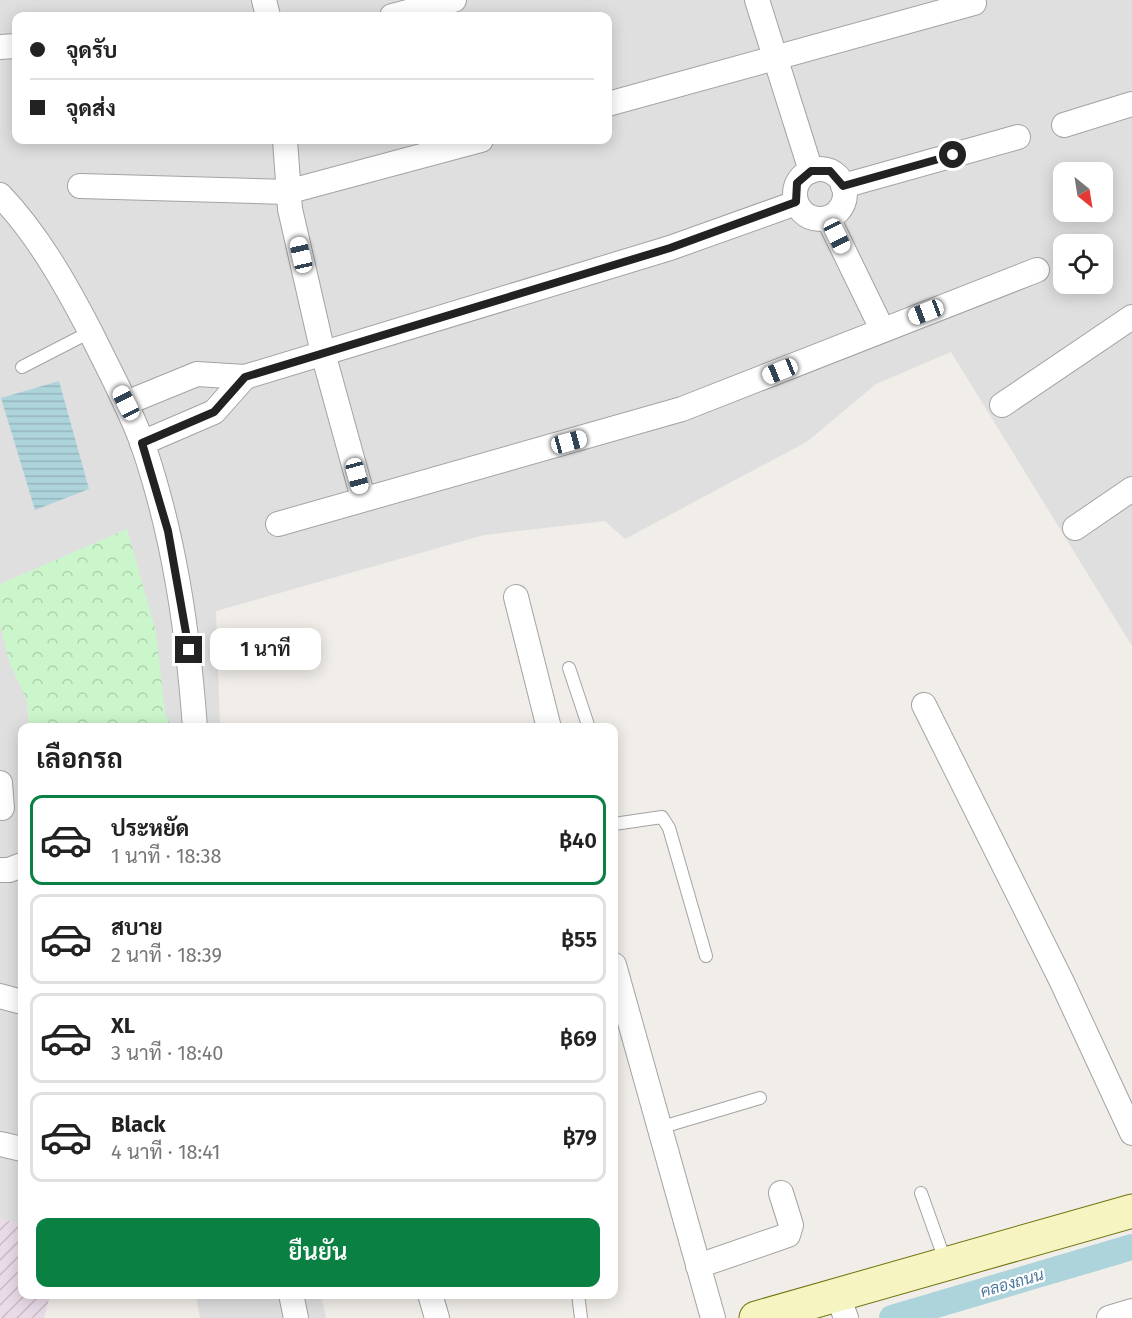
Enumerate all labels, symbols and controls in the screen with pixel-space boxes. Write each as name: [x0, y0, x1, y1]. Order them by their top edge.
text: จุดรับ: [66, 37, 117, 64]
text: จุดส่ง: [66, 95, 116, 122]
route start: [939, 141, 966, 168]
north arrow: [1053, 162, 1113, 222]
map controls: [1053, 162, 1113, 294]
car: [821, 216, 853, 256]
button: locate: [1053, 234, 1113, 294]
car: [288, 235, 314, 275]
car: [906, 297, 946, 327]
car: [760, 356, 800, 386]
car: [110, 383, 142, 423]
car: [549, 429, 589, 455]
car: [344, 456, 370, 496]
callout: 1 นาที: [210, 629, 321, 671]
route end: [175, 636, 202, 663]
text: 1 นาที: [240, 637, 291, 661]
text: เลือกรถ: [36, 743, 123, 775]
icon: car: [39, 813, 93, 867]
text: ประหยัด: [111, 815, 189, 842]
text: ฿40: [559, 827, 597, 854]
text: 1 นาที · 18:38: [111, 844, 222, 868]
icon: car: [39, 912, 93, 966]
text: สบาย: [111, 914, 163, 941]
text: ฿55: [561, 926, 597, 953]
text: 2 นาที · 18:39: [111, 943, 222, 967]
icon: car: [39, 1011, 93, 1065]
text: XL: [111, 1012, 135, 1039]
text: ฿69: [560, 1025, 597, 1052]
text: 3 นาที · 18:40: [111, 1041, 223, 1065]
icon: car: [39, 1110, 93, 1164]
text: Black: [111, 1111, 166, 1138]
text: ฿79: [562, 1124, 597, 1151]
text: 4 นาที · 18:41: [111, 1140, 220, 1164]
button: ยืนยัน: [36, 1218, 600, 1287]
water label: คลองถนน: [978, 1265, 1046, 1301]

